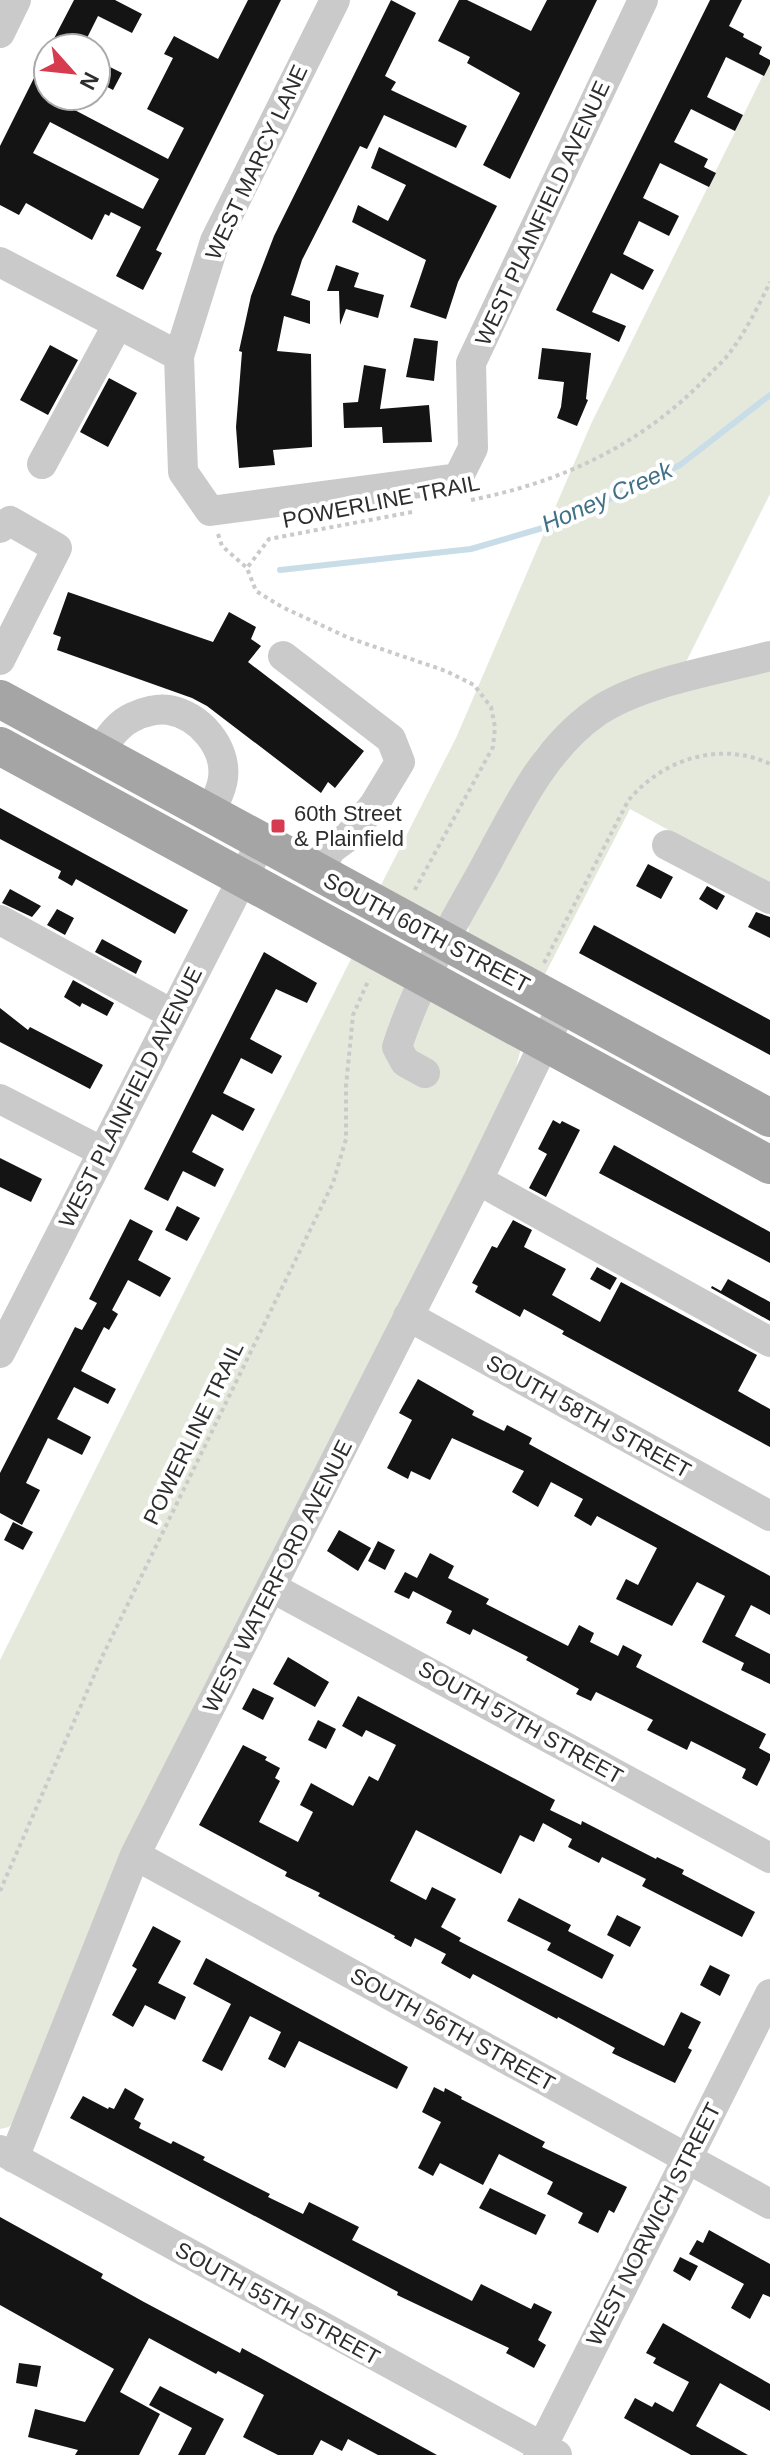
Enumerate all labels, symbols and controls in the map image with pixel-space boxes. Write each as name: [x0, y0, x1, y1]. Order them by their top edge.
north arrow: [32, 32, 112, 112]
street label: WEST MARCY LANE: [200, 61, 313, 264]
text: N: [75, 68, 104, 94]
street label: WEST PLAINFIELD AVENUE: [470, 77, 615, 349]
water label: Honey Creek: [537, 455, 678, 537]
street label: POWERLINE TRAIL: [281, 470, 482, 533]
place label: 60th Street & Plainfield: [294, 801, 404, 851]
marker: 60th Street & Plainfield: [269, 817, 287, 835]
street label: SOUTH 60TH STREET: [319, 867, 534, 997]
street label: WEST PLAINFIELD AVENUE: [54, 963, 207, 1232]
street label: POWERLINE TRAIL: [138, 1338, 249, 1529]
street label: SOUTH 58TH STREET: [482, 1350, 695, 1483]
street label: WEST WATERFORD AVENUE: [198, 1436, 357, 1717]
street label: SOUTH 57TH STREET: [414, 1656, 627, 1789]
street label: SOUTH 56TH STREET: [346, 1963, 559, 2096]
street label: WEST NORWICH STREET: [581, 2099, 726, 2350]
street label: SOUTH 55TH STREET: [171, 2237, 384, 2370]

